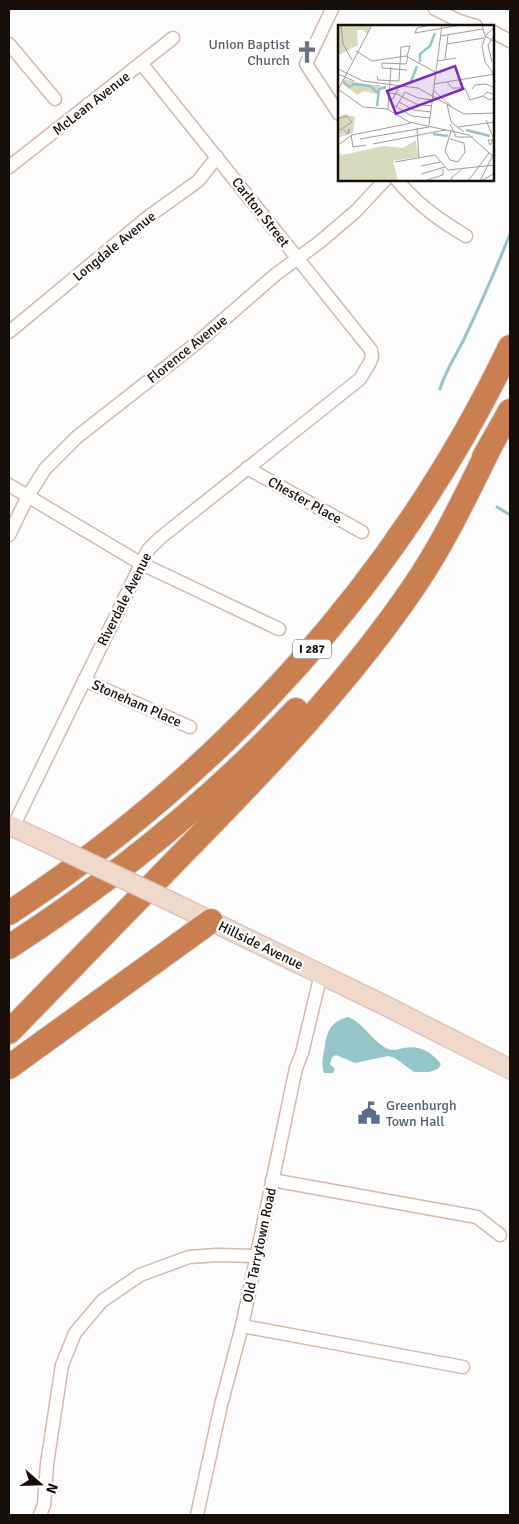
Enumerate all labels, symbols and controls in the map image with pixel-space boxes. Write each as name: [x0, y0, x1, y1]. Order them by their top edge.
inset map: [338, 25, 494, 181]
place label: Union Baptist Church: [208, 36, 290, 69]
church icon: Union Baptist Church: [294, 39, 320, 65]
street label: McLean Avenue: [49, 68, 133, 139]
street label: Carlton Street: [228, 174, 293, 251]
street label: Longdale Avenue: [69, 208, 159, 285]
street label: Florence Avenue: [144, 312, 231, 387]
street label: Chester Place: [265, 473, 345, 528]
street label: Riverdale Avenue: [94, 550, 155, 649]
road number: I 287: [293, 640, 331, 659]
street label: Stoneham Place: [89, 676, 184, 731]
street label: Hillside Avenue: [215, 918, 306, 973]
place label: Greenburgh Town Hall: [386, 1097, 457, 1130]
public building icon: Greenburgh Town Hall: [356, 1100, 382, 1126]
street label: Old Tarrytown Road: [239, 1186, 280, 1304]
north arrow: [15, 1459, 65, 1509]
text: N: [42, 1481, 61, 1496]

